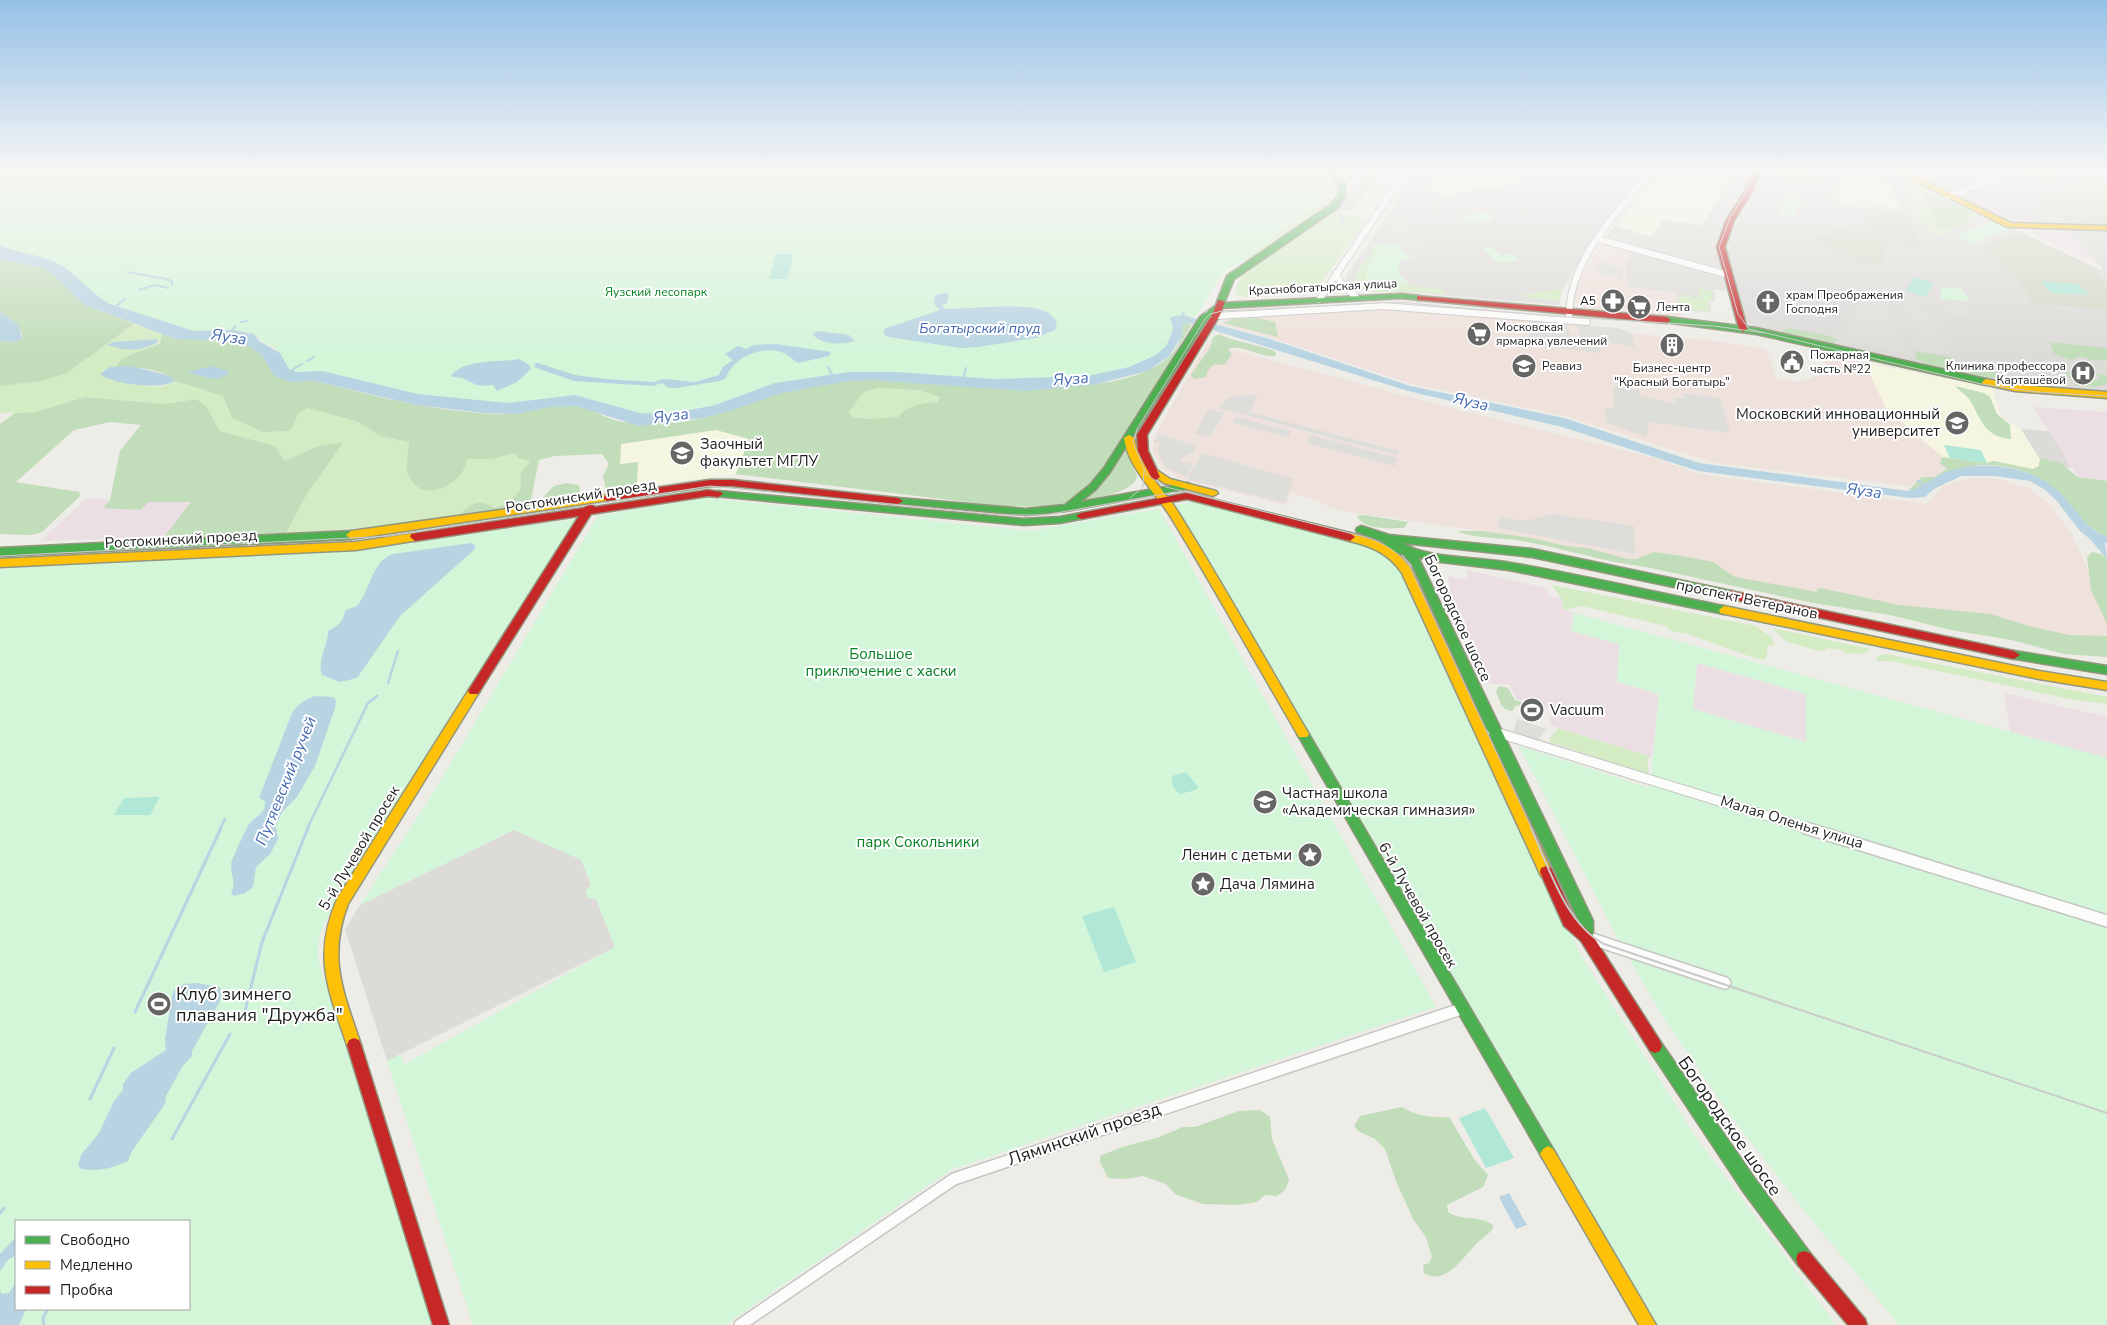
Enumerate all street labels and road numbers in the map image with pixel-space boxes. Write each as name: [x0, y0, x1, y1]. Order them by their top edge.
street label: Краснобогатырская улица: [1248, 275, 1398, 299]
street label: Ростокинский проезд: [504, 474, 658, 518]
street label: Ростокинский проезд: [104, 525, 258, 553]
street label: Богородское шоссе: [1420, 551, 1496, 685]
street label: проспект Ветеранов: [1674, 574, 1820, 624]
street label: 5-й Лучевой просек: [314, 782, 404, 914]
street label: Малая Оленья улица: [1718, 791, 1866, 853]
street label: 6-й Лучевой просек: [1374, 839, 1462, 972]
street label: Богородское шоссе: [1673, 1051, 1787, 1201]
street label: Ляминский проезд: [1004, 1096, 1164, 1171]

